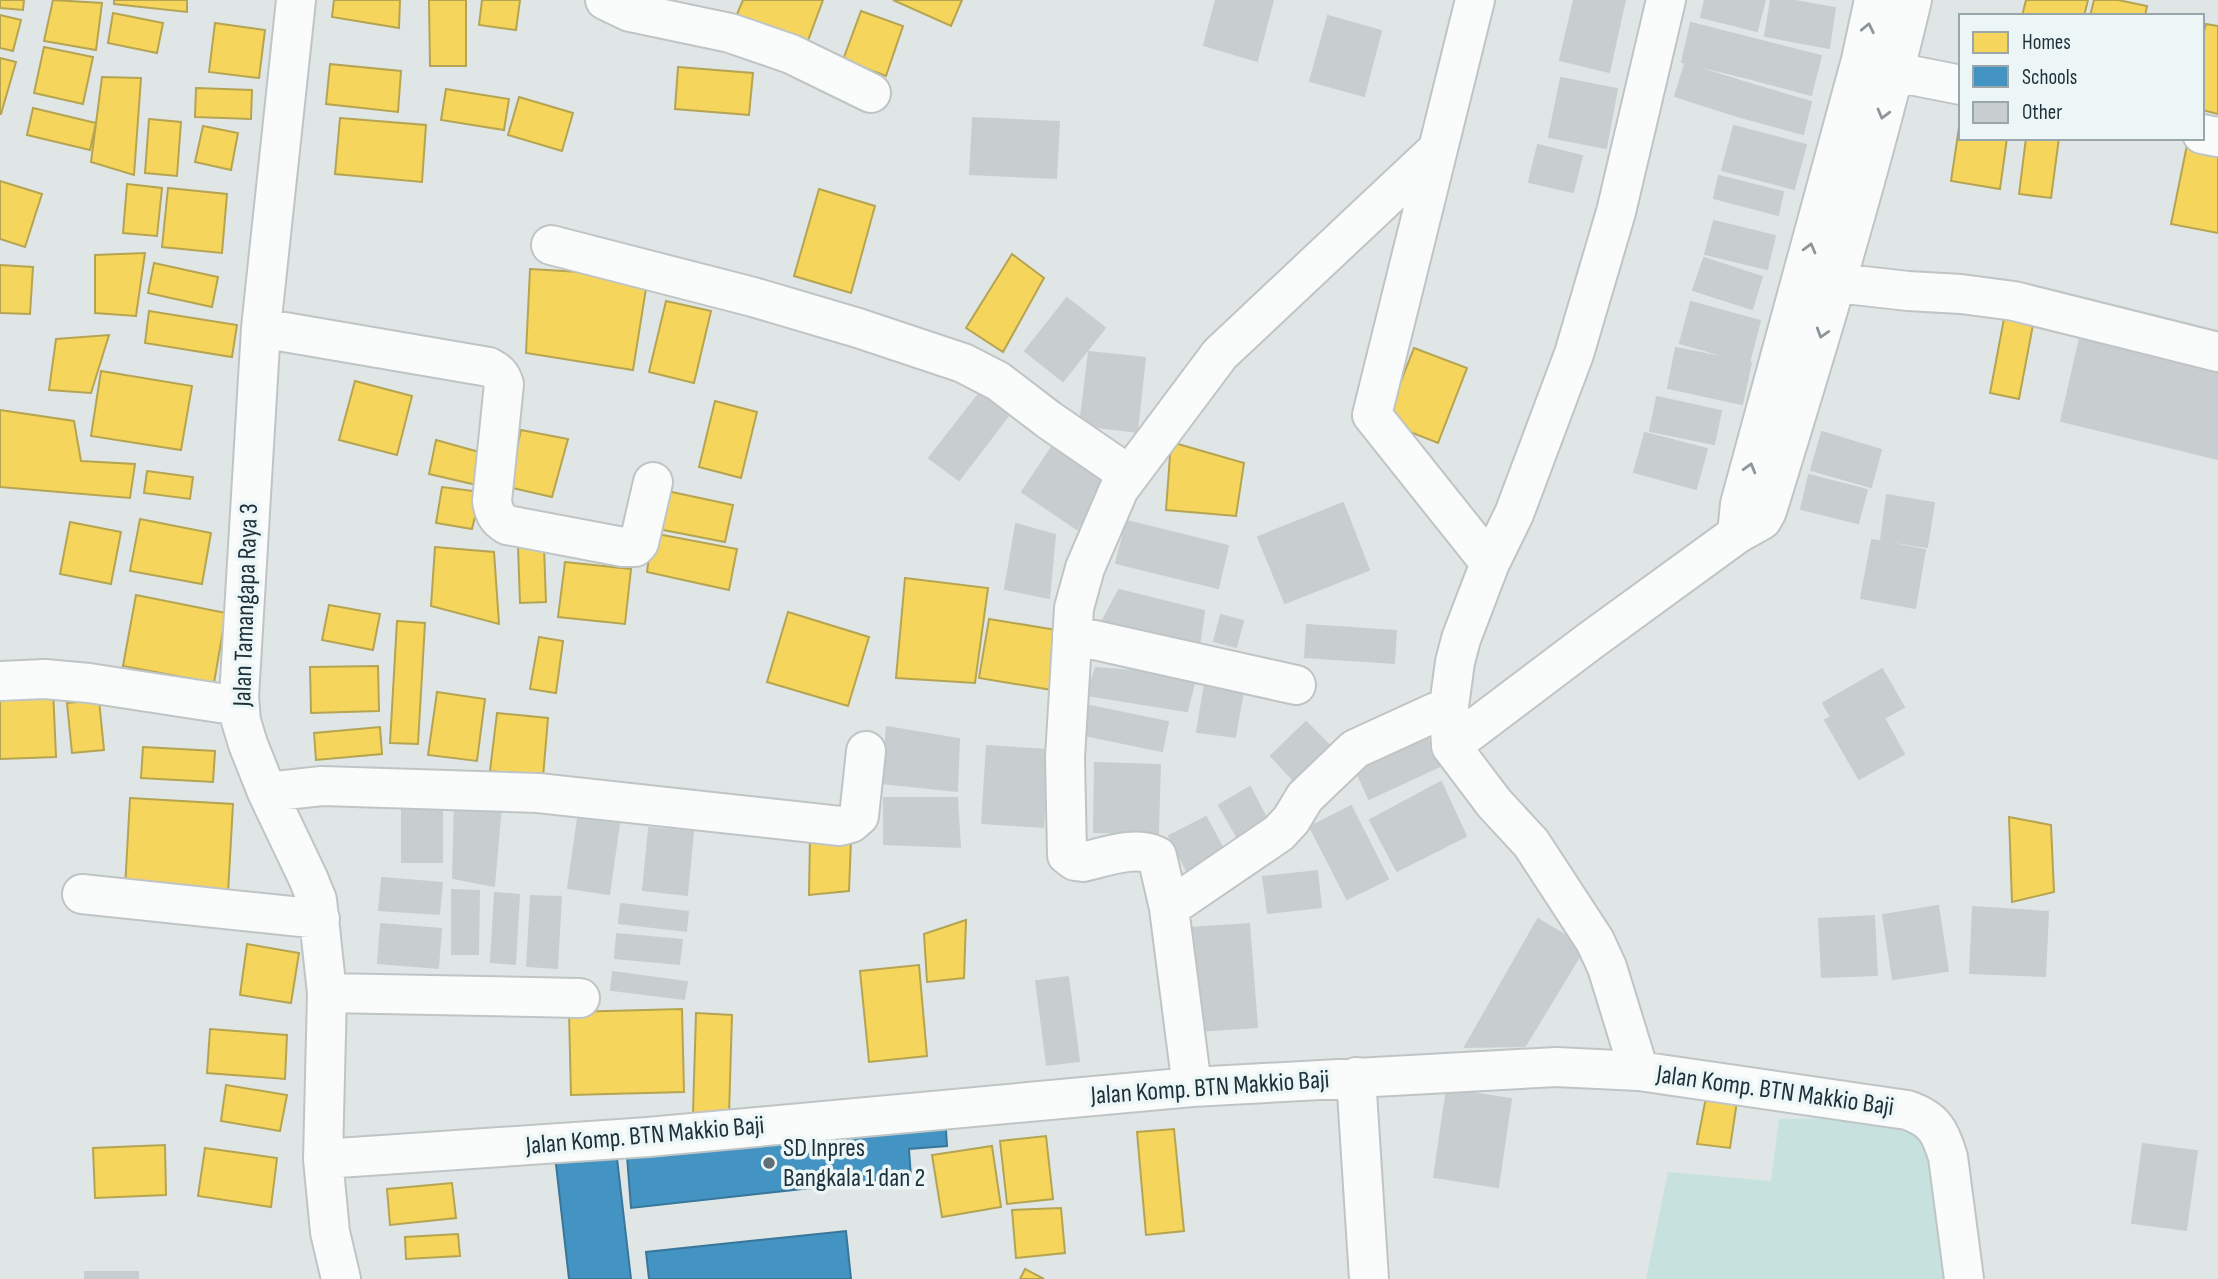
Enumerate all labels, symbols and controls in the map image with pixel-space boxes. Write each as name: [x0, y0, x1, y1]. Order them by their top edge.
legend: [1959, 14, 2204, 140]
one-way arrow: [1859, 22, 1874, 34]
text: Homes: [2022, 30, 2071, 55]
text: Schools: [2022, 65, 2077, 90]
text: Other: [2022, 100, 2062, 125]
one-way arrow: [1877, 108, 1892, 120]
one-way arrow: [1802, 243, 1817, 255]
one-way arrow: [1815, 326, 1830, 338]
one-way arrow: [1742, 462, 1756, 474]
street label: Jalan Tamangapa Raya 3: [227, 503, 265, 708]
street label: Jalan Komp. BTN Makkio Baji: [1653, 1059, 1896, 1123]
street label: Jalan Komp. BTN Makkio Baji: [1089, 1064, 1330, 1112]
street label: Jalan Komp. BTN Makkio Baji: [523, 1110, 766, 1162]
place label: SD Inpres Bangkala 1 dan 2: [783, 1133, 925, 1194]
marker: SD Inpres Bangkala 1 dan 2: [761, 1155, 777, 1171]

